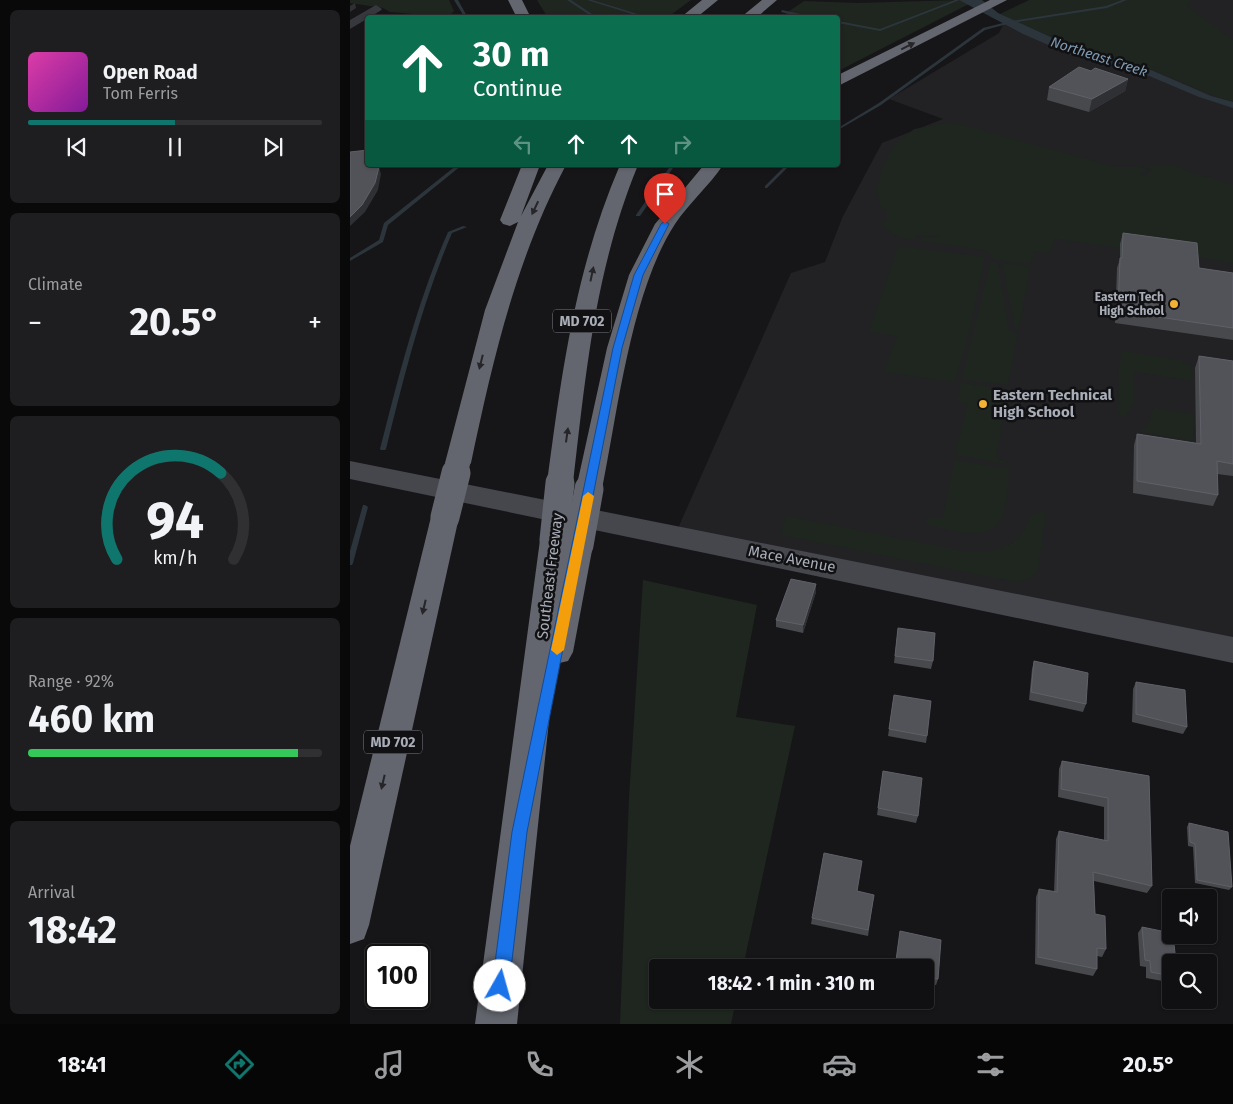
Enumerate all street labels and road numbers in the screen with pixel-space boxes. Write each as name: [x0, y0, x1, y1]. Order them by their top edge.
road number: MD 702: [553, 310, 611, 332]
street label: Southeast Freeway: [533, 511, 567, 640]
street label: Mace Avenue: [747, 542, 837, 576]
road number: MD 702: [364, 730, 422, 754]

